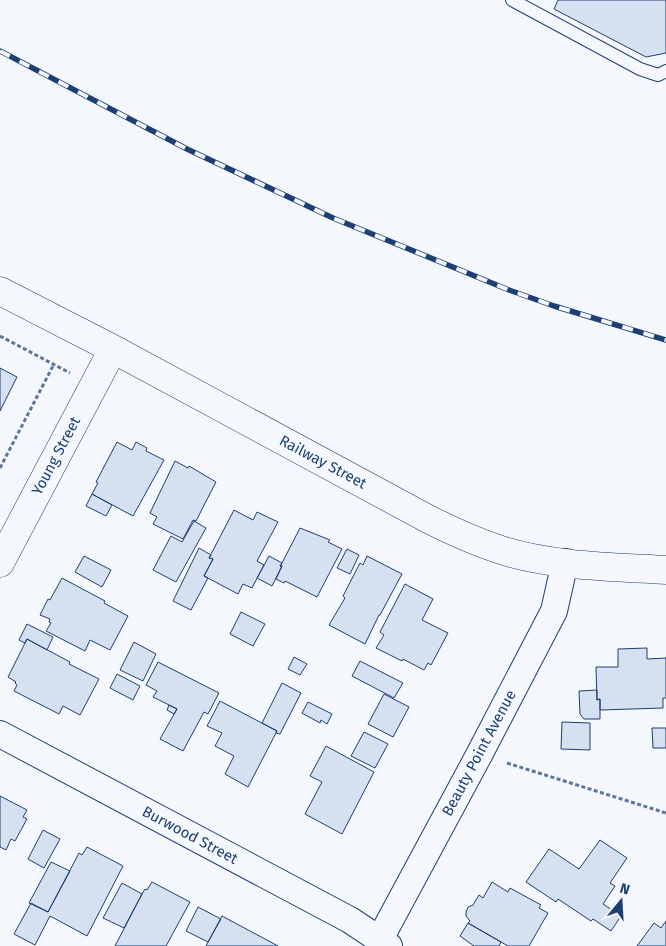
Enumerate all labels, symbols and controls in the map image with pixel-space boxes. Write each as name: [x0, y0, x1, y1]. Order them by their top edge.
street label: Young Street: [28, 413, 84, 498]
street label: Railway Street: [276, 431, 370, 493]
street label: Beauty Point Avenue: [438, 687, 520, 819]
street label: Burwood Street: [139, 802, 241, 868]
north arrow: [596, 876, 646, 926]
text: N: [618, 880, 632, 899]

